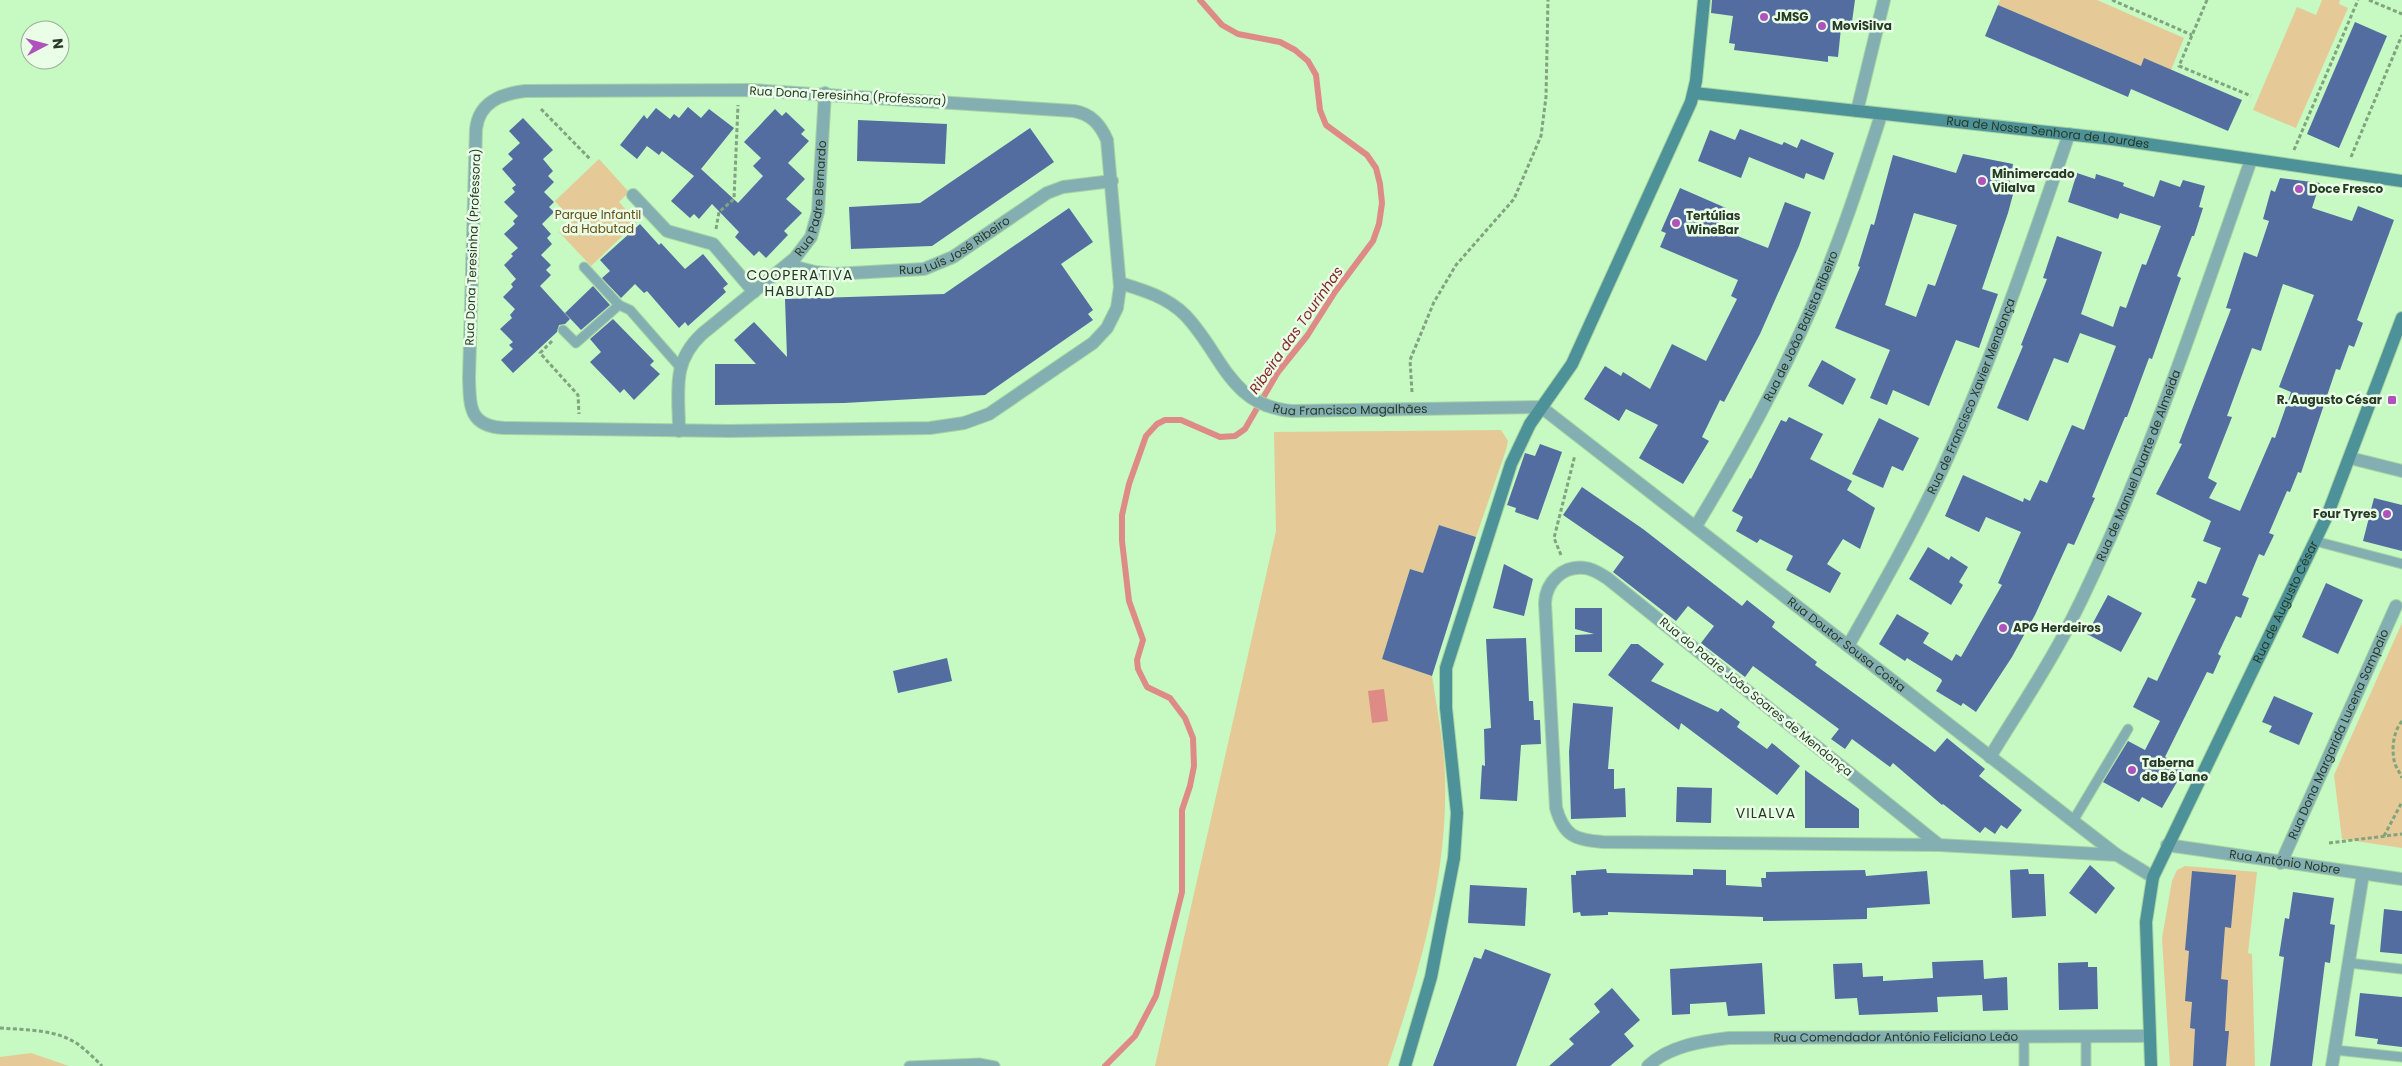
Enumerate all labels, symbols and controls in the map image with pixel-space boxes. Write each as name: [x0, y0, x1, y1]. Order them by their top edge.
place label: JMSG: [1774, 8, 1808, 25]
marker: JMSG: [1758, 11, 1770, 23]
place label: MoviSilva: [1832, 17, 1892, 34]
north arrow: [20, 20, 70, 70]
marker: MoviSilva: [1816, 20, 1828, 32]
text: N: [47, 37, 68, 50]
street label: Rua Dona Teresinha (Professora): [749, 82, 947, 109]
street label: Rua de Nossa Senhora de Lourdes: [1945, 112, 2150, 152]
street label: Rua Padre Bernardo: [790, 140, 830, 260]
street label: Rua Dona Teresinha (Professora): [461, 148, 484, 346]
place label: Minimercado Vilalva: [1992, 165, 2075, 196]
marker: Minimercado Vilalva: [1976, 175, 1988, 187]
place label: Doce Fresco: [2309, 180, 2384, 197]
marker: Doce Fresco: [2293, 183, 2305, 195]
park label: Parque Infantil da Habutad: [555, 206, 641, 237]
place label: Tertúlias WineBar: [1686, 207, 1741, 238]
street label: Rua Luís José Ribeiro: [899, 212, 1013, 278]
marker: Tertúlias WineBar: [1670, 217, 1682, 229]
street label: Rua de João Batista Ribeiro: [1759, 248, 1842, 404]
water label: Ribeira das Tourinhas: [1244, 262, 1348, 398]
district label: COOPERATIVA HABUTAD: [747, 265, 853, 301]
street label: Rua de Francisco Xavier Mendonça: [1923, 296, 2019, 497]
street label: Rua de Manuel Duarte de Almeida: [2092, 367, 2184, 564]
place label: R. Augusto César: [2277, 391, 2382, 408]
marker: R. Augusto César: [2386, 394, 2398, 406]
street label: Rua Francisco Magalhães: [1271, 399, 1427, 419]
place label: Four Tyres: [2313, 505, 2377, 522]
marker: Four Tyres: [2381, 508, 2393, 520]
street label: Rua de Augusto César: [2248, 537, 2322, 666]
street label: Rua Doutor Sousa Costa: [1784, 593, 1909, 696]
street label: Rua do Padre João Soares de Mendonça: [1656, 613, 1856, 780]
place label: APG Herdeiros: [2013, 619, 2101, 636]
marker: APG Herdeiros: [1997, 622, 2009, 634]
street label: Rua Dona Margarida Lucena Sampaio: [2284, 626, 2393, 842]
place label: Taberna do Bô Lano: [2142, 754, 2208, 785]
marker: Taberna do Bô Lano: [2126, 764, 2138, 776]
district label: VILALVA: [1736, 803, 1796, 823]
street label: Rua António Nobre: [2228, 845, 2341, 878]
street label: Rua Comendador António Feliciano Leão: [1773, 1028, 2019, 1046]

